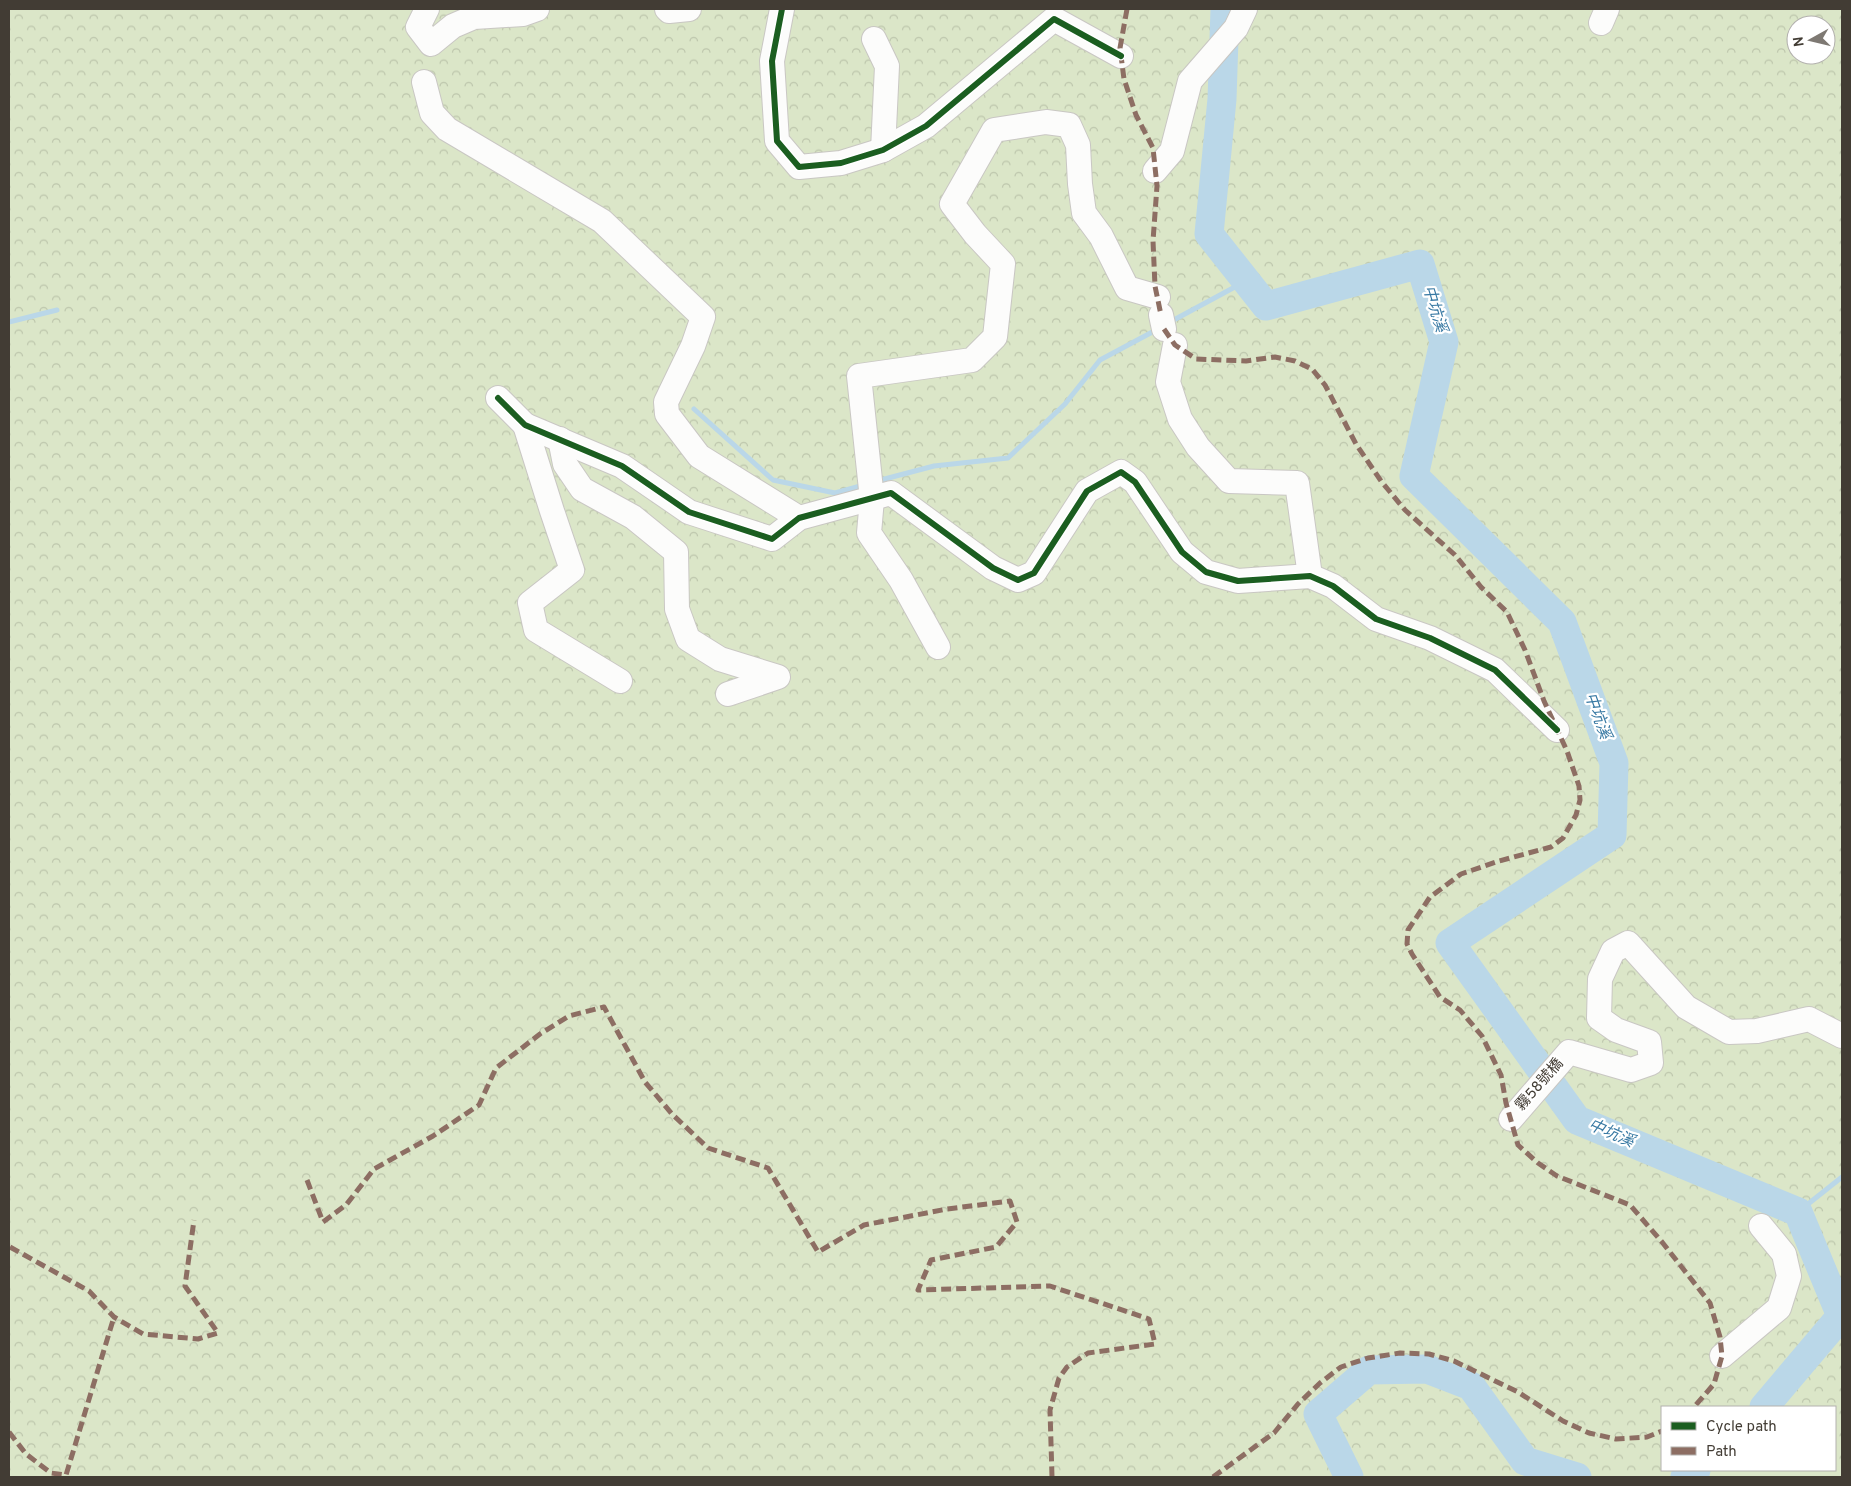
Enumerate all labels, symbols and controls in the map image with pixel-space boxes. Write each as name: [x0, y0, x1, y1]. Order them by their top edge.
north arrow: [1786, 15, 1836, 65]
text: N: [1790, 35, 1809, 48]
water label: 中坑溪: [1417, 283, 1451, 337]
water label: 中坑溪: [1579, 690, 1615, 744]
street label: 霧58號橋: [1512, 1055, 1568, 1115]
water label: 中坑溪: [1585, 1115, 1639, 1153]
legend: [1661, 1406, 1836, 1471]
text: Cycle path: [1706, 1418, 1777, 1437]
text: Path: [1706, 1443, 1737, 1462]

